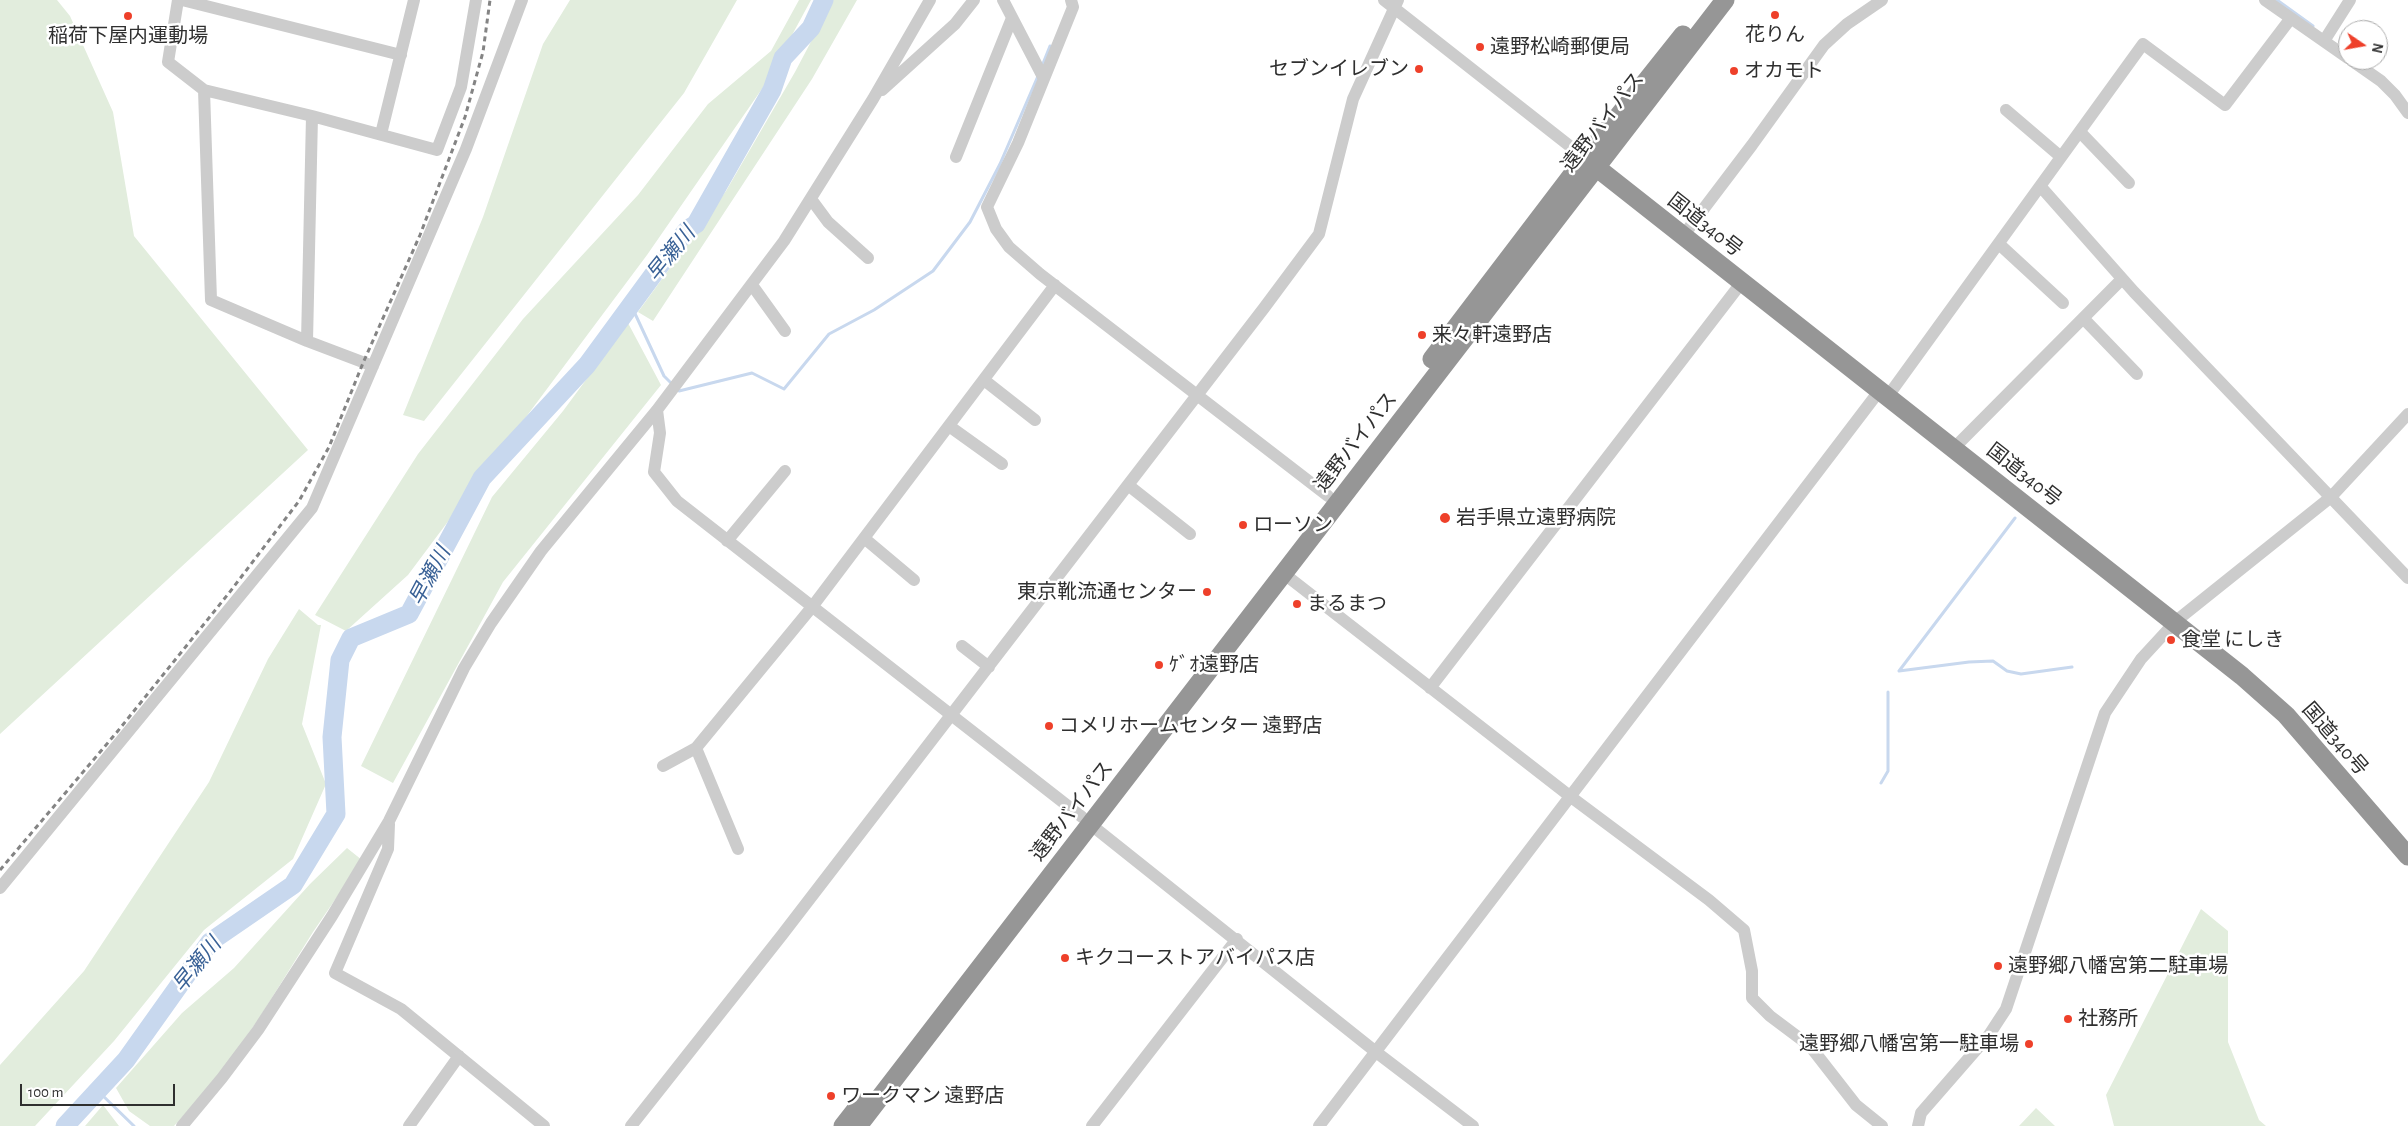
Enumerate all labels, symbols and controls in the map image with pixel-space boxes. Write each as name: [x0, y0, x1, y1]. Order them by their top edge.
marker: 花りん: [1769, 9, 1781, 21]
marker: 稲荷下屋内運動場: [122, 10, 134, 22]
north arrow: [2338, 20, 2388, 70]
place label: 花りん: [1745, 23, 1805, 47]
place label: 稲荷下屋内運動場: [48, 24, 208, 48]
place label: 遠野松崎郵便局: [1490, 35, 1630, 59]
marker: 遠野松崎郵便局: [1474, 41, 1486, 53]
text: N: [2369, 42, 2385, 54]
place label: セブンイレブン: [1269, 57, 1409, 81]
place label: オカモト: [1744, 59, 1824, 83]
marker: セブンイレブン: [1413, 63, 1425, 75]
marker: オカモト: [1728, 65, 1740, 77]
street label: 遠野バイパス: [1557, 67, 1649, 177]
street label: 国道340号: [1663, 188, 1747, 262]
water label: 早瀬川: [641, 222, 701, 286]
place label: 来々軒遠野店: [1432, 323, 1552, 347]
marker: 来々軒遠野店: [1416, 329, 1428, 341]
street label: 遠野バイパス: [1310, 387, 1402, 497]
street label: 国道340号: [1982, 438, 2066, 512]
place label: 岩手県立遠野病院: [1456, 506, 1616, 530]
marker: 岩手県立遠野病院: [1438, 511, 1452, 525]
place label: ローソン: [1253, 513, 1333, 537]
marker: ローソン: [1237, 519, 1249, 531]
water label: 早瀬川: [404, 542, 456, 610]
place label: 東京靴流通センター: [1017, 580, 1197, 604]
marker: 東京靴流通センター: [1201, 586, 1213, 598]
place label: まるまつ: [1307, 592, 1387, 616]
marker: まるまつ: [1291, 598, 1303, 610]
place label: 食堂 にしき: [2181, 628, 2284, 652]
marker: 食堂 にしき: [2165, 634, 2177, 646]
place label: ｹﾞｵ遠野店: [1169, 653, 1259, 677]
marker: ｹﾞｵ遠野店: [1153, 659, 1165, 671]
street label: 国道340号: [2297, 698, 2373, 780]
place label: コメリホームセンター 遠野店: [1059, 714, 1322, 738]
marker: コメリホームセンター 遠野店: [1043, 720, 1055, 732]
street label: 遠野バイパス: [1026, 756, 1118, 866]
water label: 早瀬川: [167, 933, 227, 997]
place label: キクコーストアバイパス店: [1075, 946, 1315, 970]
marker: キクコーストアバイパス店: [1059, 952, 1071, 964]
place label: 遠野郷八幡宮第二駐車場: [2008, 954, 2228, 978]
marker: 遠野郷八幡宮第二駐車場: [1992, 960, 2004, 972]
place label: 社務所: [2078, 1007, 2138, 1031]
marker: 社務所: [2062, 1013, 2074, 1025]
place label: 遠野郷八幡宮第一駐車場: [1799, 1032, 2019, 1056]
marker: 遠野郷八幡宮第一駐車場: [2023, 1038, 2035, 1050]
scale bar: [22, 1074, 178, 1106]
place label: ワークマン 遠野店: [841, 1084, 1004, 1108]
text: 100 m: [28, 1085, 63, 1100]
marker: ワークマン 遠野店: [825, 1090, 837, 1102]

